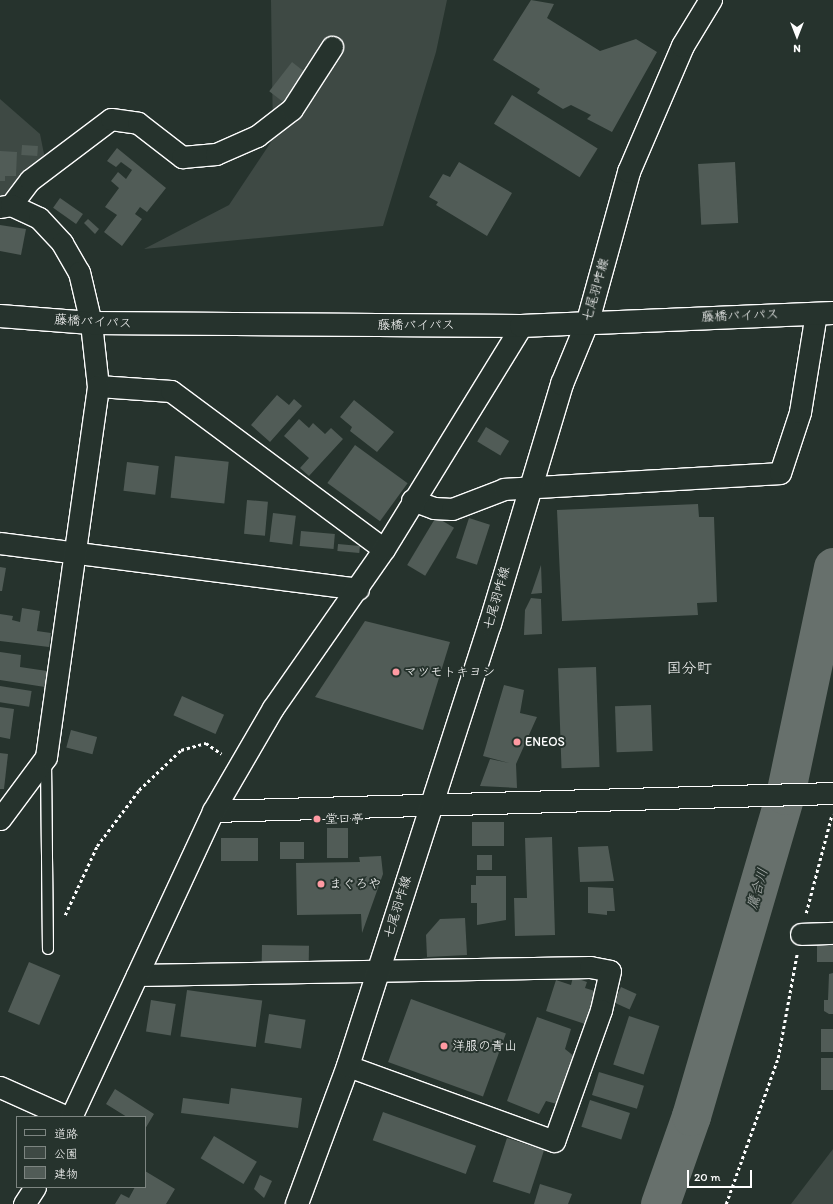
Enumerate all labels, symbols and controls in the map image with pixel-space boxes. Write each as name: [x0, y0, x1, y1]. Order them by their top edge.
north arrow: [777, 16, 817, 56]
text: N: [793, 42, 801, 55]
street label: 七尾羽咋線: [580, 257, 612, 323]
street label: 藤橋バイパス: [701, 307, 779, 325]
street label: 藤橋バイパス: [54, 312, 132, 332]
street label: 藤橋バイパス: [377, 317, 455, 333]
street label: 七尾羽咋線: [481, 565, 513, 631]
district label: 国分町: [667, 660, 711, 678]
place label: マツモトキヨシ: [404, 664, 495, 680]
marker: マツモトキヨシ: [391, 667, 401, 677]
place label: ENEOS: [525, 734, 565, 750]
marker: ENEOS: [512, 737, 522, 747]
place label: 堂口亭: [325, 811, 364, 827]
marker: 堂口亭: [312, 814, 322, 824]
water label: 鷹合川: [744, 866, 772, 912]
street label: 七尾羽咋線: [381, 874, 415, 940]
place label: まぐろや: [329, 876, 381, 892]
marker: まぐろや: [316, 879, 326, 889]
place label: 洋服の青山: [452, 1038, 517, 1054]
marker: 洋服の青山: [439, 1041, 449, 1051]
legend: [16, 1116, 146, 1188]
text: 道路: [54, 1127, 78, 1141]
text: 公園: [54, 1147, 78, 1161]
scale bar: [689, 1162, 754, 1188]
text: 建物: [54, 1167, 78, 1181]
text: 20 m: [694, 1170, 721, 1184]

